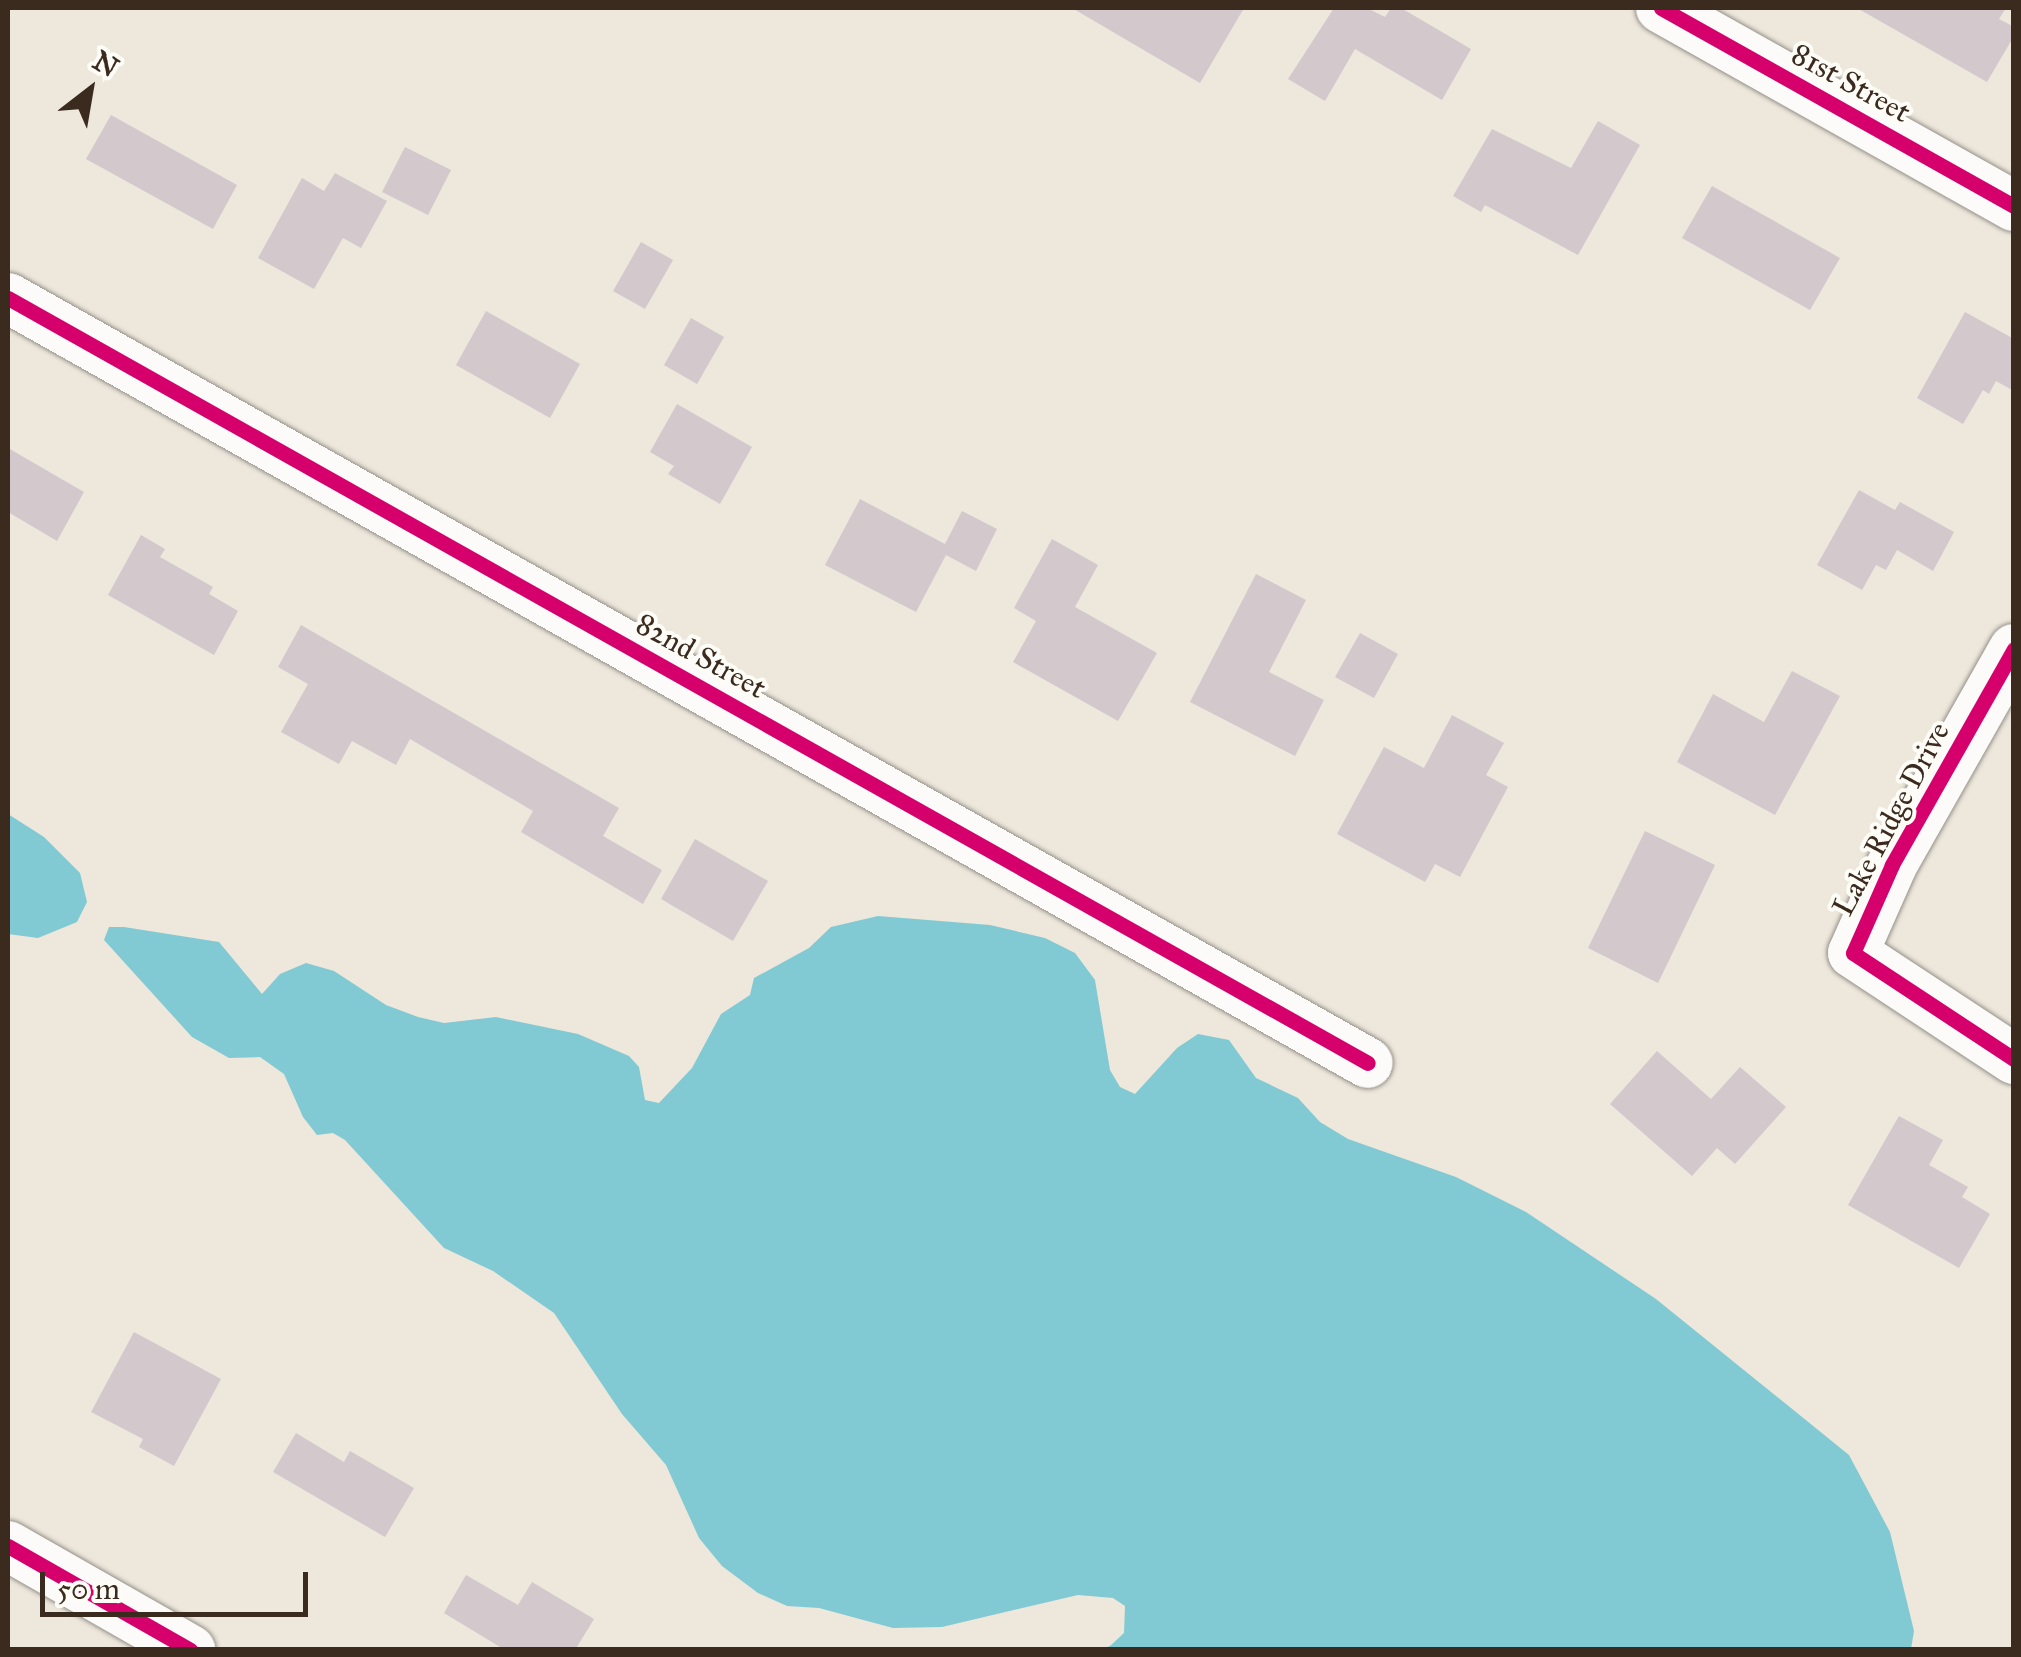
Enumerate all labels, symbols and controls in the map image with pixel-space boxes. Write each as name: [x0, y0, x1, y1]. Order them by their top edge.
street label: 81st Street: [1785, 36, 1917, 130]
north arrow: [40, 40, 140, 140]
text: N: [87, 43, 125, 85]
street label: 82nd Street: [630, 606, 772, 706]
street label: Lake Ridge Drive: [1825, 716, 1957, 922]
scale bar: [45, 1552, 312, 1614]
text: 50 m: [57, 1571, 120, 1607]

